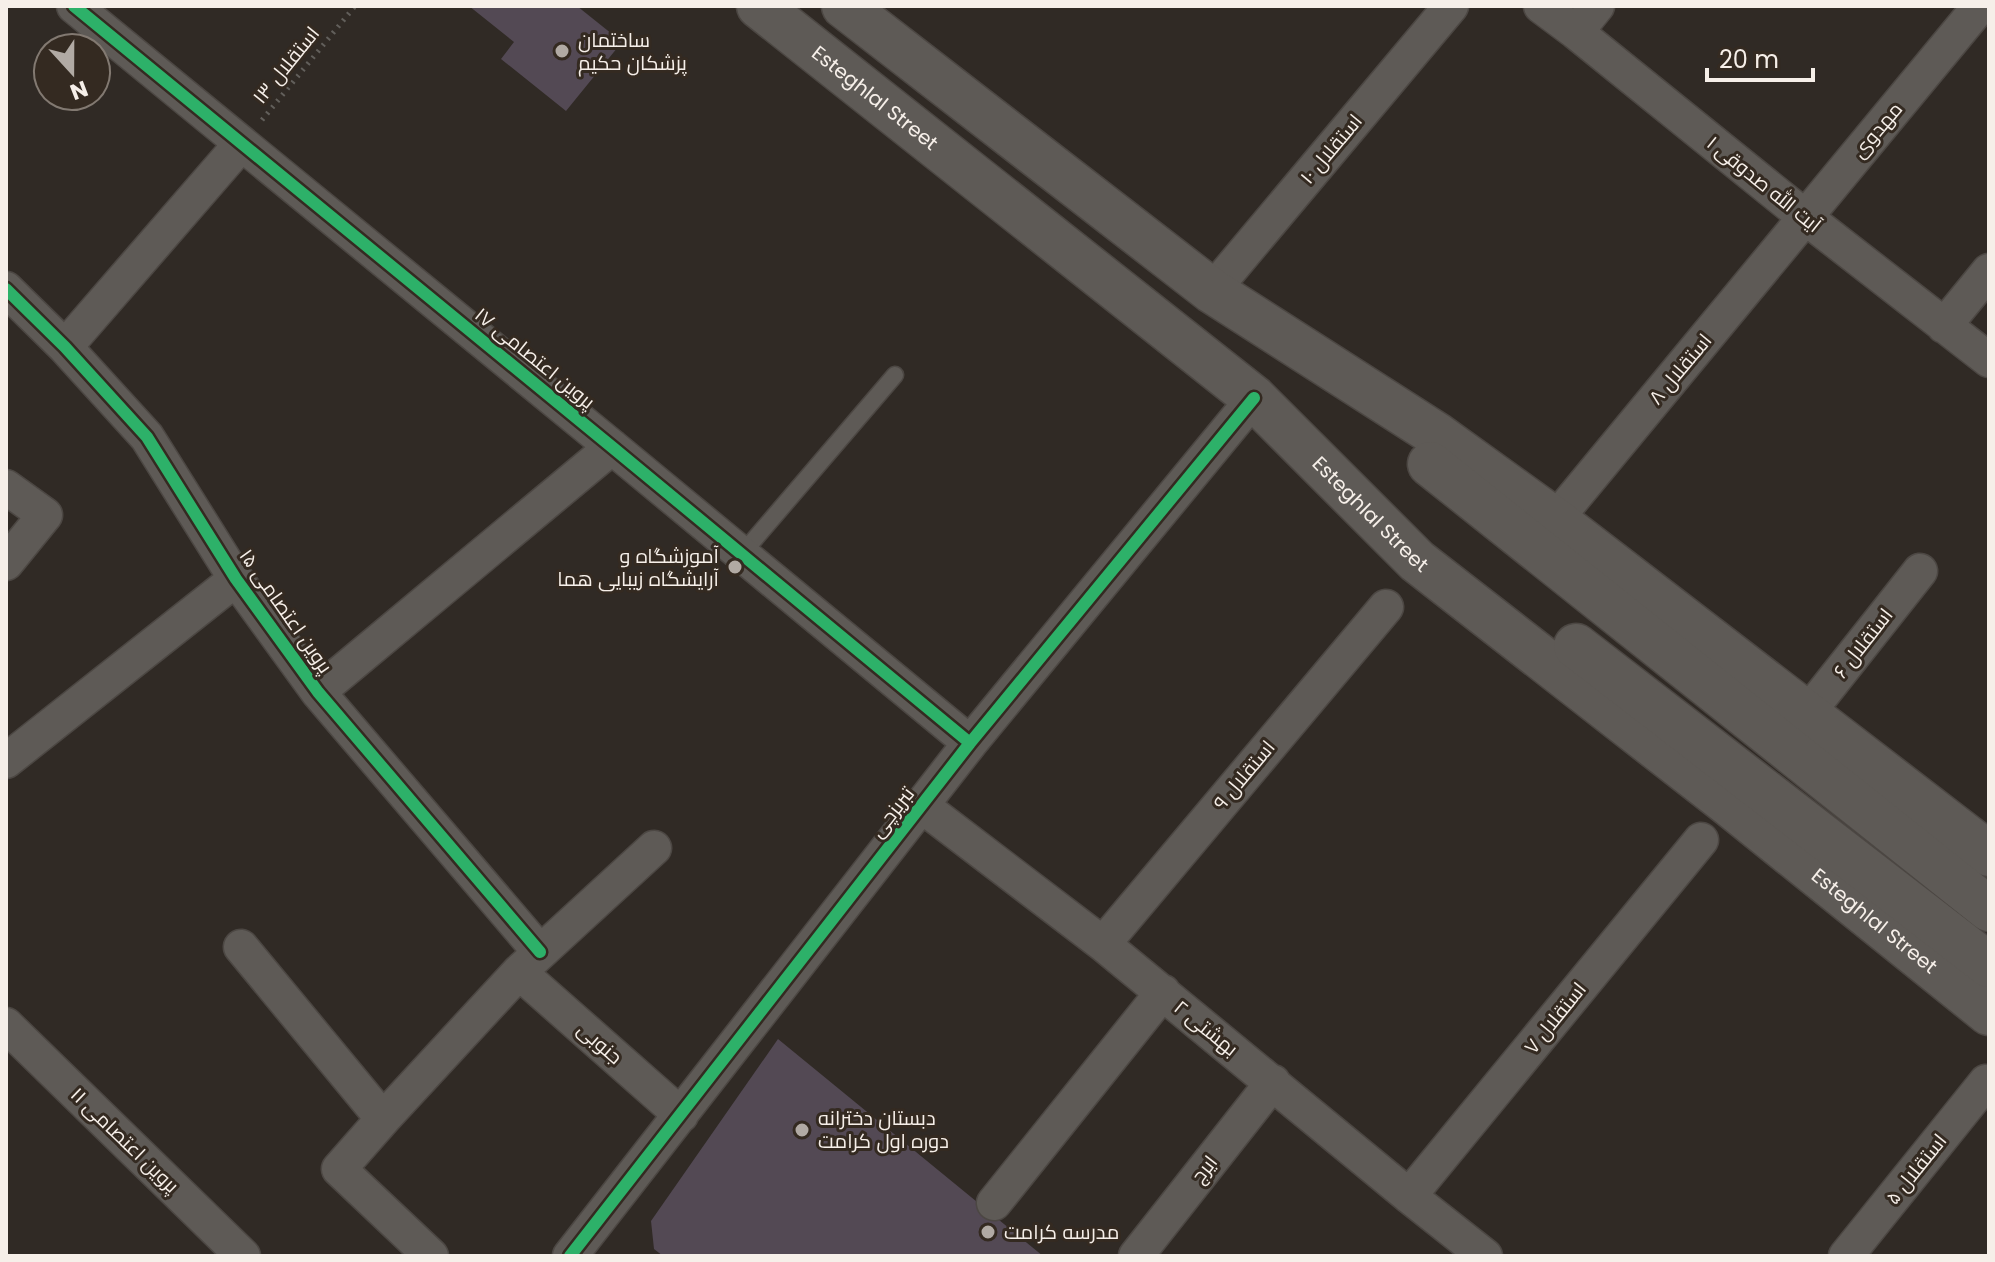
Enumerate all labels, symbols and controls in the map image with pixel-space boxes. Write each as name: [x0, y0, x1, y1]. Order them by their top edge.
street label: استقلال ۱۳: [246, 20, 326, 110]
place label: ساختمان پزشکان حکیم: [578, 26, 688, 77]
north arrow: [32, 32, 112, 112]
scale bar: [1707, 32, 1813, 82]
street label: Esteghlal Street: [806, 39, 944, 157]
marker: ساختمان پزشکان حکیم: [553, 42, 571, 60]
text: 20 m: [1719, 43, 1779, 76]
text: N: [66, 73, 92, 108]
street label: مهدوی: [1845, 96, 1909, 164]
street label: استقلال ۱۰: [1293, 108, 1369, 190]
street label: آیت الله صدوقی ۱: [1701, 129, 1828, 239]
street label: پروین اعتصامی ۱۷: [469, 301, 602, 416]
street label: استقلال ۸: [1642, 327, 1718, 411]
street label: Esteghlal Street: [1306, 450, 1434, 579]
place label: آموزشگاه و آرایشگاه زیبایی هما: [557, 542, 720, 593]
street label: پروین اعتصامی ۱۵: [233, 543, 340, 679]
marker: آموزشگاه و آرایشگاه زیبایی هما: [726, 558, 744, 576]
street label: استقلال ۶: [1827, 602, 1899, 684]
street label: استقلال ۹: [1207, 734, 1281, 816]
street label: تبریزچی: [863, 780, 921, 843]
street label: Esteghlal Street: [1806, 862, 1943, 980]
street label: استقلال ۷: [1517, 976, 1593, 1060]
street label: بهشتی ۲: [1168, 993, 1244, 1063]
street label: جنوبی: [571, 1016, 629, 1070]
street label: پروین اعتصامی ۱۱: [64, 1081, 186, 1200]
place label: دبستان دخترانه دوره اول کرامت: [818, 1104, 949, 1155]
marker: دبستان دخترانه دوره اول کرامت: [793, 1121, 811, 1139]
street label: استقلال ۵: [1879, 1128, 1953, 1210]
street label: ایرج: [1184, 1149, 1224, 1189]
place label: مدرسه کرامت: [1004, 1218, 1119, 1246]
marker: مدرسه کرامت: [979, 1223, 997, 1241]

